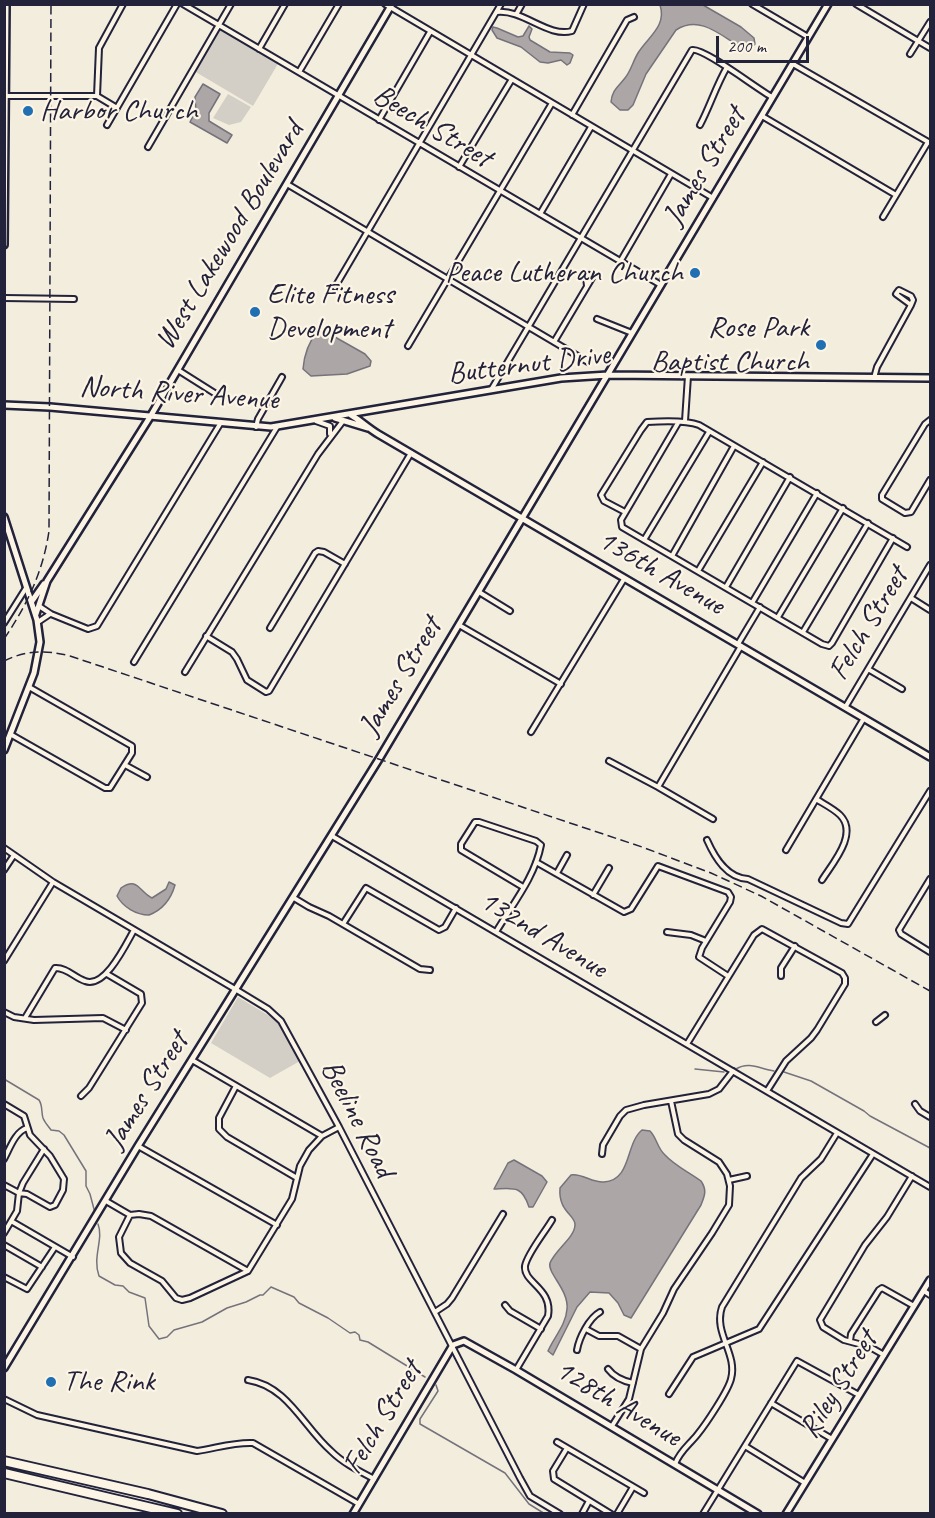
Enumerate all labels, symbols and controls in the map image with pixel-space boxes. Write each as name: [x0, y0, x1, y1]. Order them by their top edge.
scale bar: [719, 24, 812, 62]
text: 200 m: [727, 35, 766, 57]
street label: Beech Street: [366, 78, 498, 176]
place label: Harbor Church: [40, 93, 198, 129]
street label: James Street: [656, 101, 754, 233]
marker: Harbor Church: [21, 104, 35, 118]
street label: West Lakewood Boulevard: [148, 116, 312, 356]
place label: Peace Lutheran Church: [445, 255, 683, 291]
marker: Peace Lutheran Church: [688, 266, 702, 280]
place label: Elite Fitness Development: [267, 277, 394, 348]
marker: Elite Fitness Development: [248, 305, 262, 319]
place label: Rose Park Baptist Church: [651, 310, 809, 380]
street label: Butternut Drive: [446, 337, 612, 393]
marker: Rose Park Baptist Church: [814, 338, 828, 352]
street label: North River Avenue: [79, 369, 279, 419]
street label: 136th Avenue: [591, 522, 731, 624]
street label: Felch Street: [821, 561, 917, 687]
street label: James Street: [352, 611, 450, 743]
street label: 132nd Avenue: [473, 883, 613, 987]
street label: James Street: [97, 1026, 197, 1156]
street label: Beeline Road: [312, 1054, 402, 1184]
street label: Riley Street: [792, 1325, 886, 1445]
street label: 128th Avenue: [549, 1352, 687, 1456]
street label: Felch Street: [335, 1355, 431, 1481]
place label: The Rink: [63, 1364, 154, 1400]
marker: The Rink: [44, 1375, 58, 1389]

